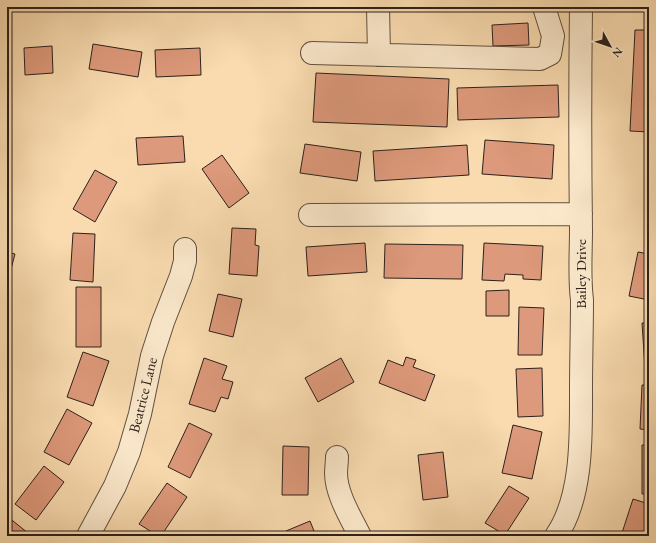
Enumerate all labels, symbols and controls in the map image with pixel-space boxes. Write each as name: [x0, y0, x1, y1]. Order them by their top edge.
north arrow: [590, 26, 630, 66]
text: N: [609, 45, 626, 60]
street label: Bailey Drive: [571, 239, 590, 309]
street label: Beatrice Lane: [124, 355, 161, 435]

